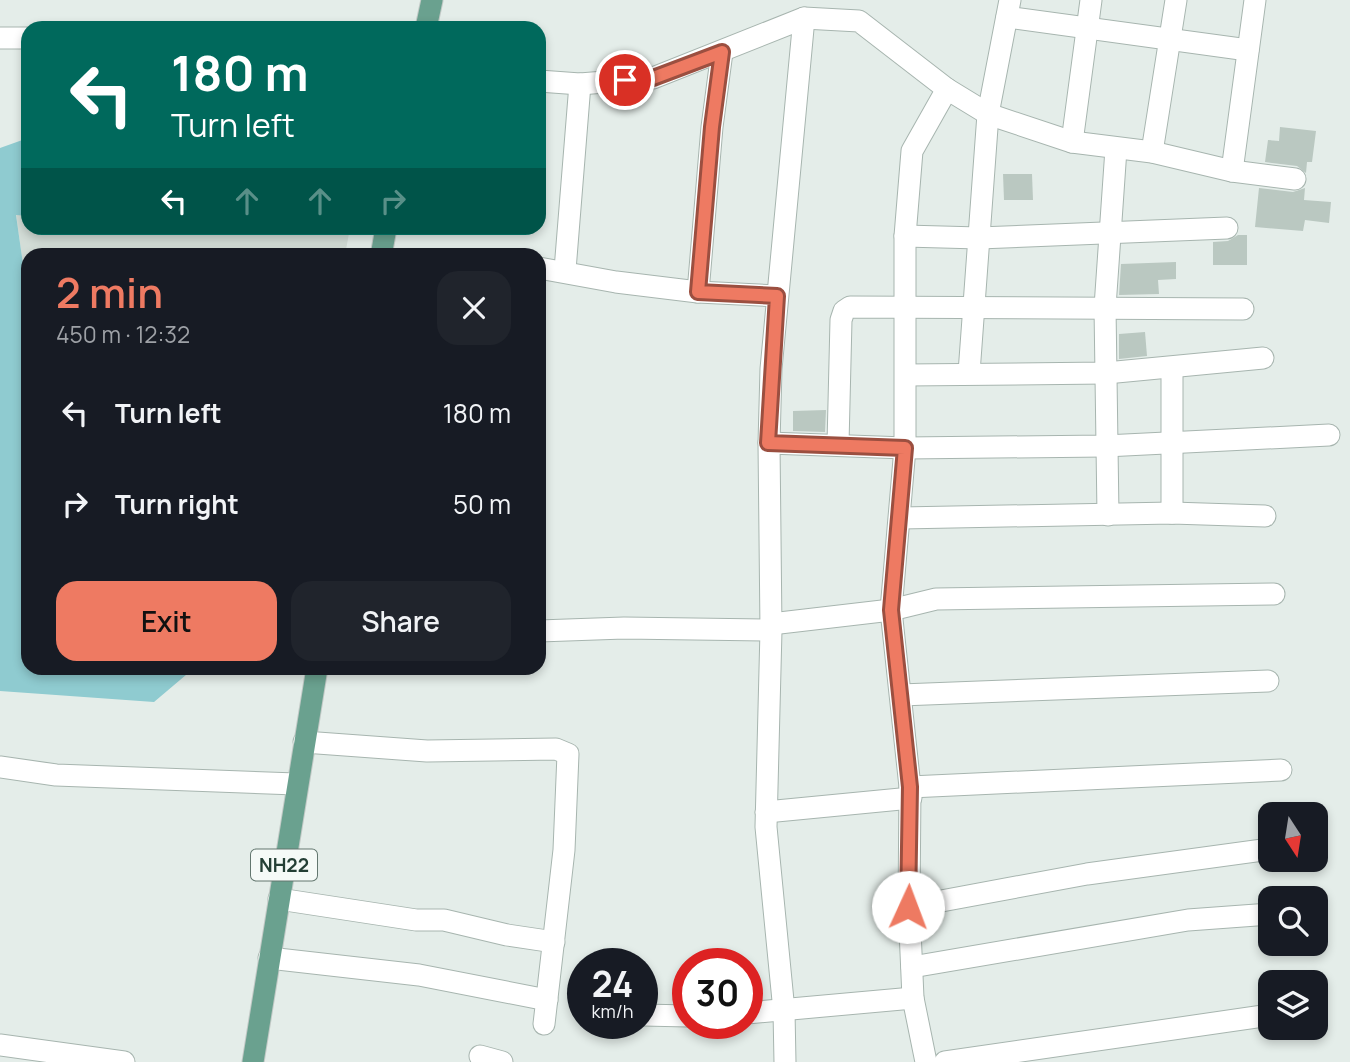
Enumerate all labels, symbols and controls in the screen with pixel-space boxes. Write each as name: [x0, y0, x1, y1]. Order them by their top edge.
text: 180 m: [171, 39, 309, 106]
icon: left: [56, 49, 147, 140]
pin: [595, 50, 655, 110]
icon: arrive: [606, 61, 644, 99]
text: Turn left: [171, 103, 295, 147]
icon: left: [155, 182, 193, 220]
icon: ahead: [228, 182, 266, 220]
icon: ahead: [301, 182, 339, 220]
icon: right: [374, 182, 412, 220]
text: 2 min: [56, 263, 163, 321]
button: close: [437, 271, 511, 345]
text: 450 m · 12:32: [56, 318, 190, 350]
icon: left: [56, 394, 94, 432]
text: Turn left: [115, 395, 222, 431]
text: 180 m: [443, 395, 511, 431]
icon: right: [56, 485, 94, 523]
text: Turn right: [115, 486, 239, 522]
text: 50 m: [453, 486, 511, 522]
button: Exit: [56, 581, 277, 661]
button: Share: [291, 581, 511, 661]
north arrow: [1258, 802, 1328, 872]
map controls: [1258, 802, 1328, 1040]
road number: NH22: [251, 850, 317, 880]
position arrow: [871, 870, 945, 944]
button: search: [1258, 886, 1328, 956]
speed limit sign: 30: [672, 948, 763, 1039]
text: 24: [592, 960, 633, 1008]
button: layers: [1258, 970, 1328, 1040]
text: km/h: [592, 999, 633, 1023]

